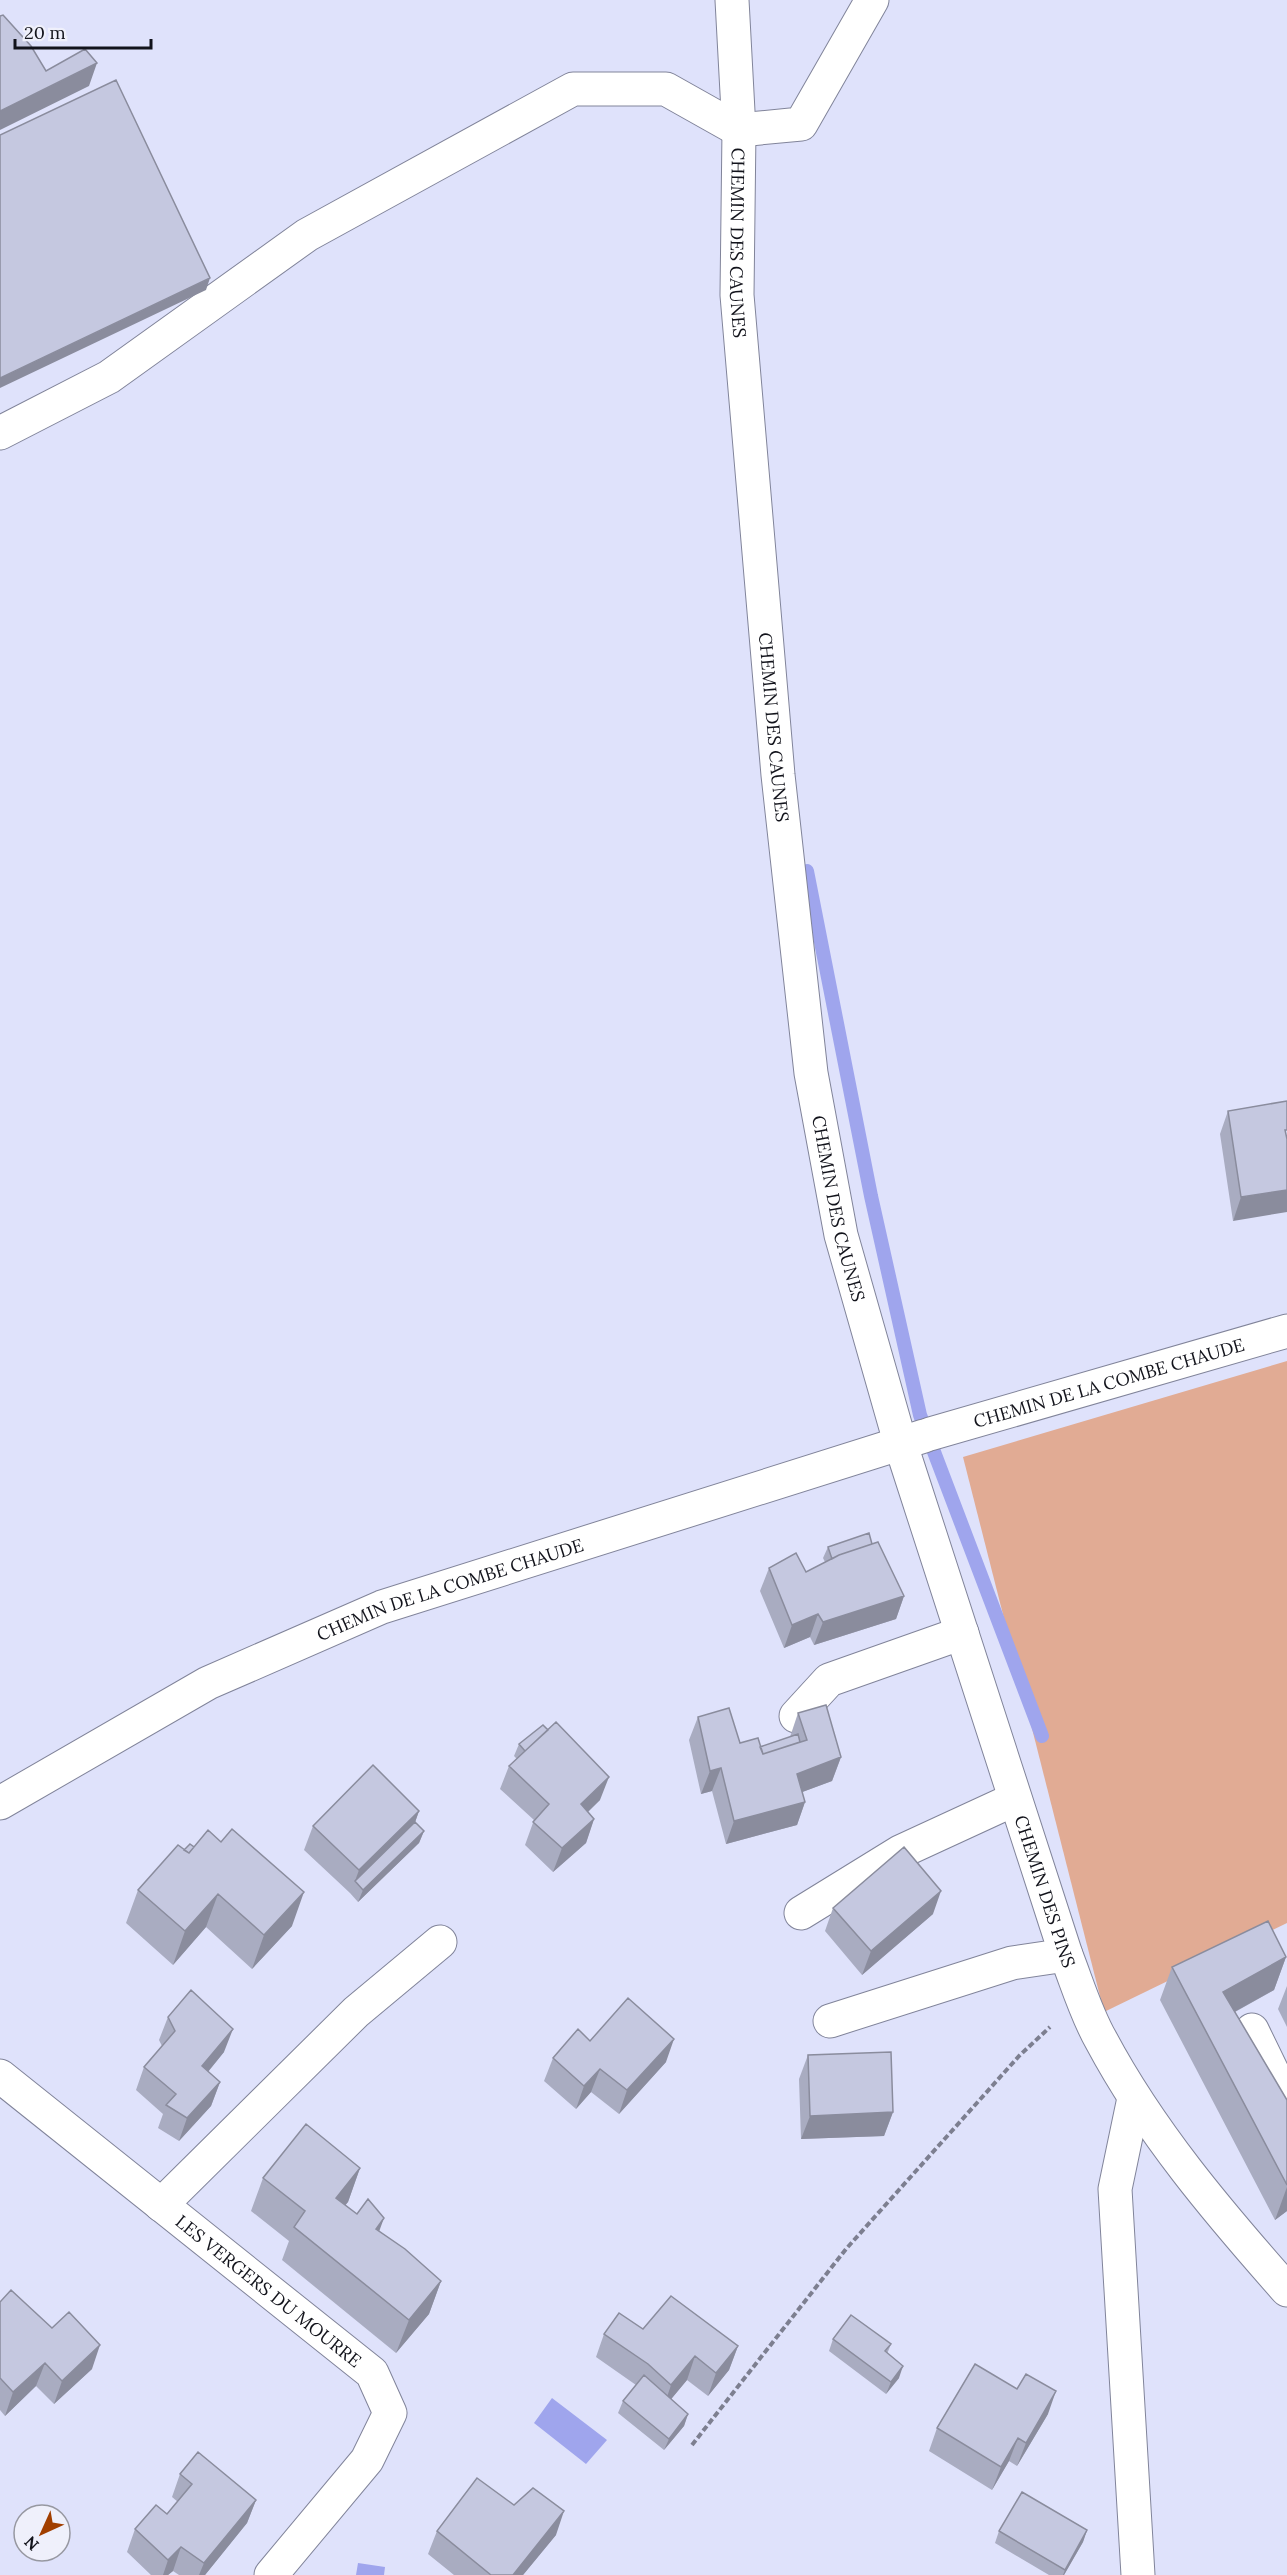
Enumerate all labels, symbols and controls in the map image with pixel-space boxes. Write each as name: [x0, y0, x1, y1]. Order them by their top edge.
scale bar: [15, 12, 152, 50]
text: 20 m: [24, 21, 66, 44]
street label: CHEMIN DES CAUNES: [725, 148, 752, 339]
street label: CHEMIN DES CAUNES: [754, 631, 795, 823]
street label: CHEMIN DES CAUNES: [808, 1113, 871, 1304]
street label: CHEMIN DE LA COMBE CHAUDE: [971, 1332, 1247, 1432]
street label: CHEMIN DE LA COMBE CHAUDE: [313, 1533, 586, 1646]
street label: CHEMIN DES PINS: [1010, 1812, 1081, 1971]
street label: LES VERGERS DU MOURRE: [171, 2209, 367, 2372]
north arrow: [12, 2503, 72, 2563]
text: N: [20, 2532, 43, 2555]

